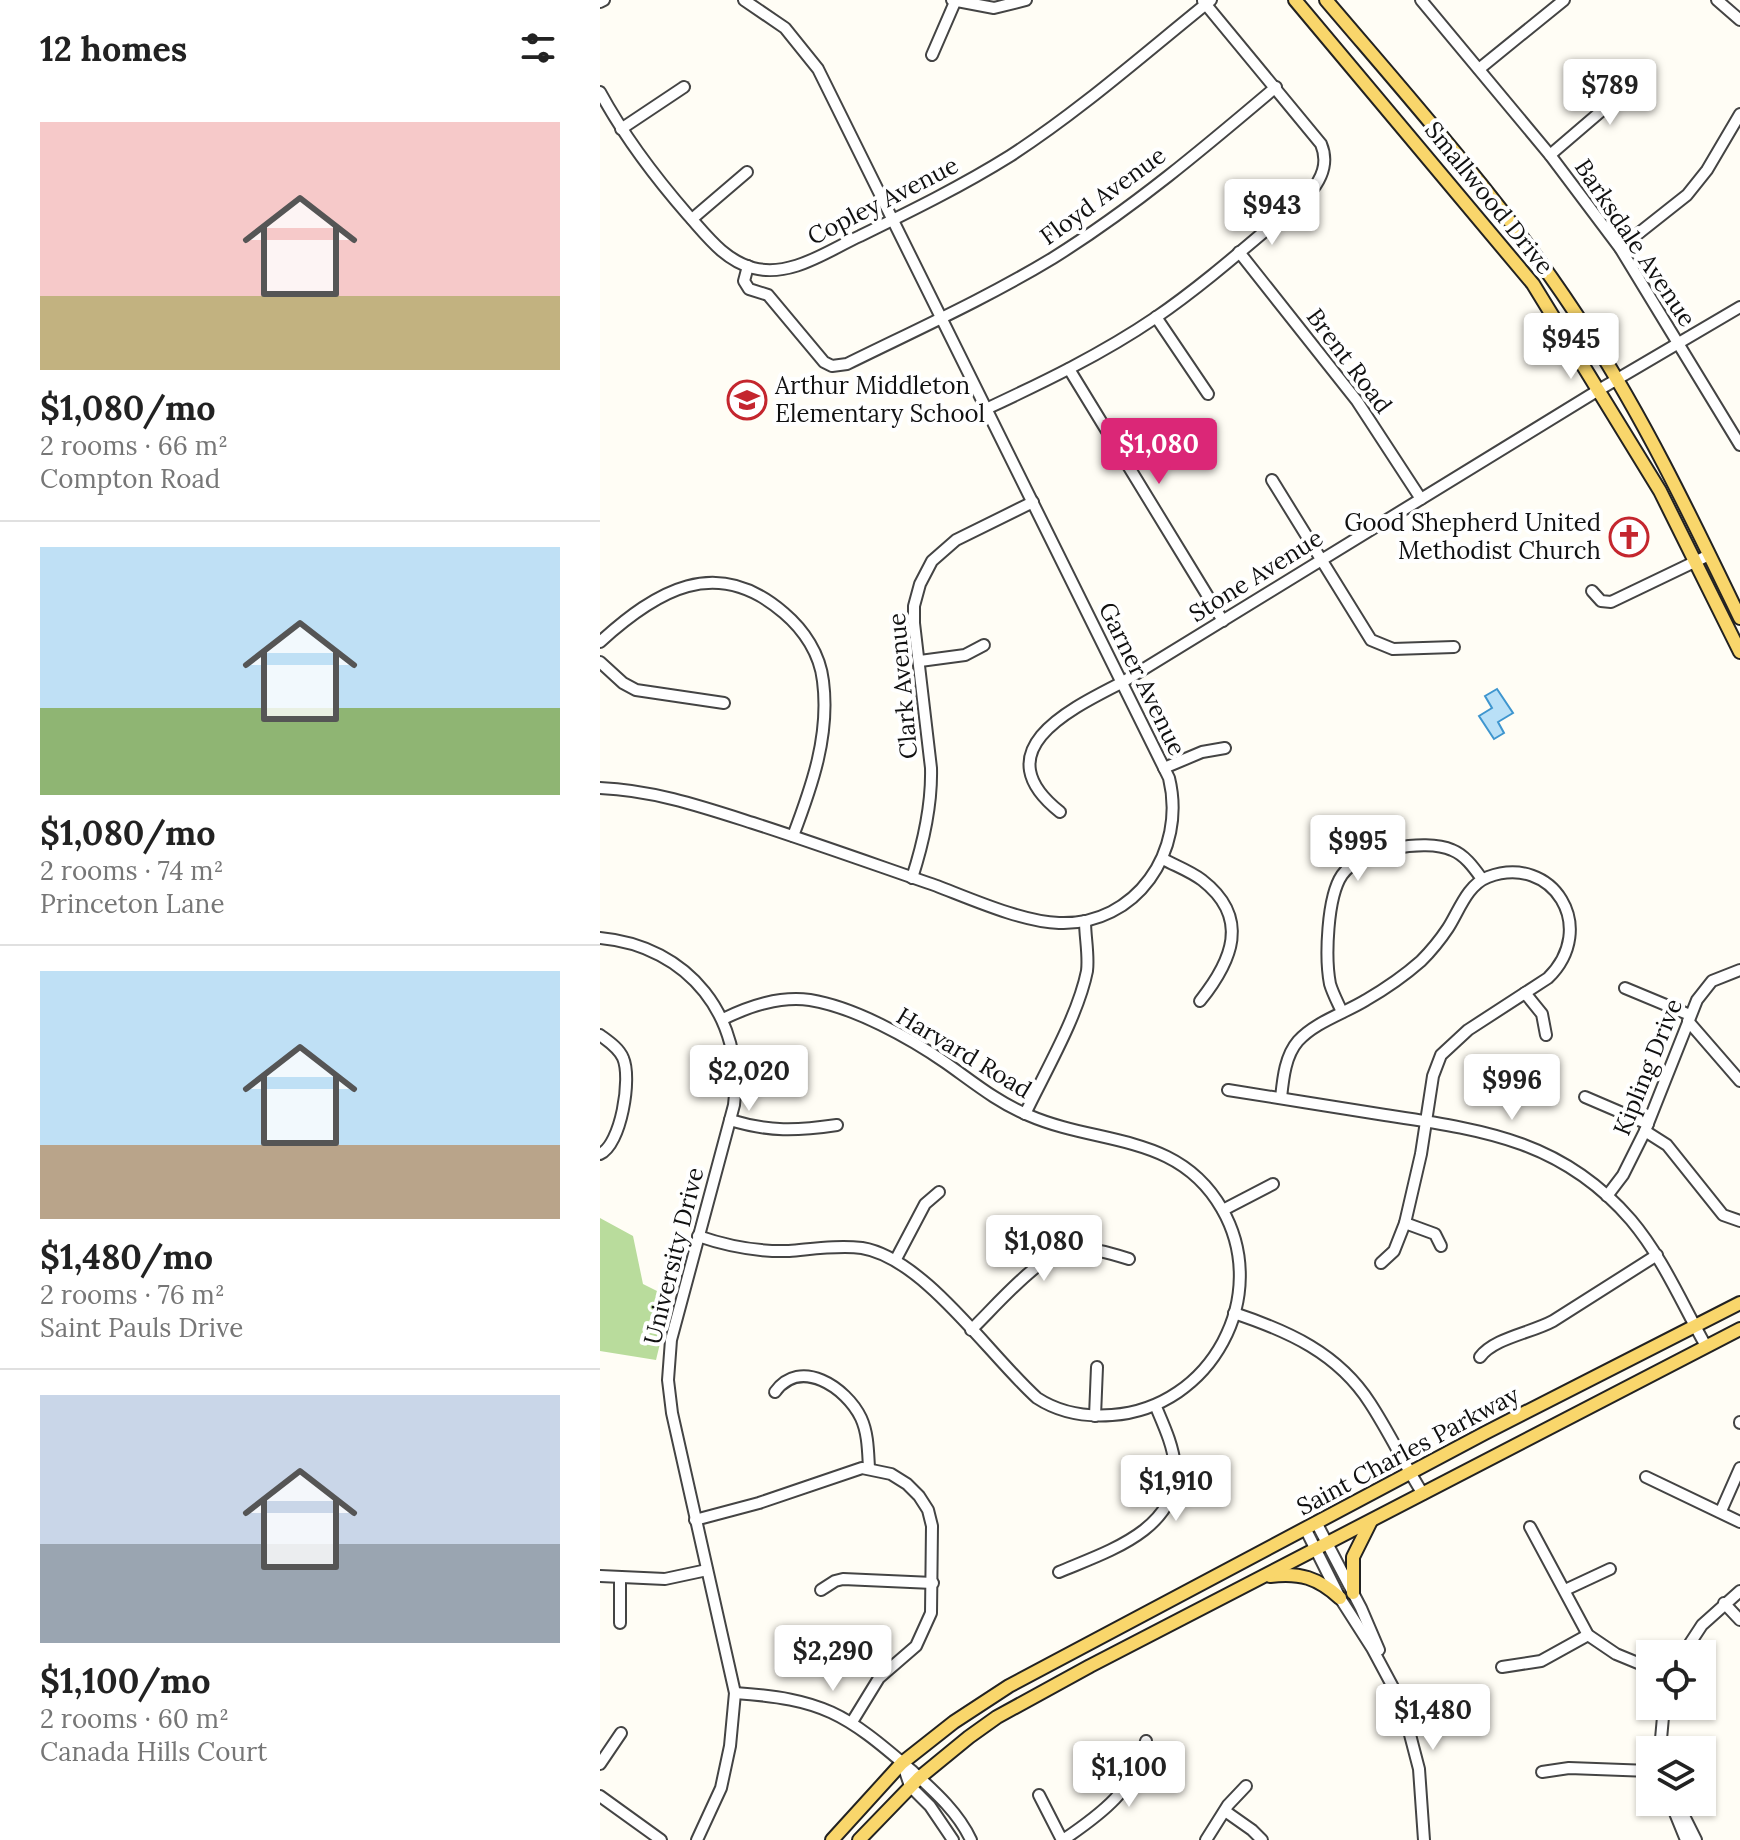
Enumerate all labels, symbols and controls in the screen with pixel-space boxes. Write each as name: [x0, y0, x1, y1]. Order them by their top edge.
icon: filters: [516, 26, 560, 70]
text: 12 homes: [40, 27, 187, 70]
pin: $789: [1563, 59, 1657, 127]
text: $789: [1581, 68, 1639, 101]
street label: Smallwood Drive: [1418, 115, 1561, 280]
street label: Floyd Avenue: [1034, 140, 1172, 252]
street label: Copley Avenue: [802, 149, 963, 252]
street label: Barksdale Avenue: [1568, 153, 1703, 332]
icon: home: [228, 174, 372, 318]
pin: $943: [1225, 179, 1319, 247]
text: $943: [1242, 188, 1302, 221]
street label: Brent Road: [1300, 302, 1399, 419]
pin: $945: [1524, 313, 1618, 381]
text: $945: [1542, 322, 1600, 355]
place label: Arthur Middleton Elementary School: [774, 370, 985, 429]
school or university icon: Arthur Middleton Elementary School: [726, 379, 768, 421]
text: $1,080/mo: [40, 386, 216, 429]
pin: $1,080: [1094, 418, 1224, 486]
text: $1,080: [1119, 427, 1199, 460]
text: 2 rooms · 66 m²: [40, 429, 228, 462]
text: Compton Road: [40, 462, 220, 495]
place label: Good Shepherd United Methodist Church: [1344, 507, 1601, 566]
church icon: Good Shepherd United Methodist Church: [1608, 516, 1650, 558]
street label: Stone Avenue: [1183, 522, 1328, 629]
street label: Garner Avenue: [1092, 597, 1193, 761]
icon: home: [228, 599, 372, 743]
street label: Clark Avenue: [881, 612, 924, 760]
text: $1,080/mo: [40, 811, 216, 854]
pin: $995: [1311, 815, 1405, 883]
text: $995: [1328, 824, 1388, 857]
text: 2 rooms · 74 m²: [40, 854, 224, 887]
text: Princeton Lane: [40, 887, 225, 920]
street label: Kipling Drive: [1606, 994, 1689, 1140]
street label: Harvard Road: [891, 1000, 1038, 1105]
icon: home: [228, 1023, 372, 1167]
pin: $2,020: [684, 1045, 814, 1113]
text: $2,020: [708, 1054, 790, 1087]
pin: $996: [1465, 1054, 1559, 1122]
text: $996: [1482, 1063, 1542, 1096]
street label: University Drive: [637, 1164, 710, 1348]
pin: $1,080: [979, 1215, 1109, 1283]
text: $1,080: [1004, 1224, 1084, 1257]
text: $1,480/mo: [40, 1235, 213, 1278]
text: 2 rooms · 76 m²: [40, 1278, 225, 1311]
text: Saint Pauls Drive: [40, 1311, 243, 1344]
street label: Saint Charles Parkway: [1291, 1379, 1524, 1522]
icon: home: [228, 1447, 372, 1591]
pin: $1,910: [1111, 1455, 1241, 1523]
text: $1,910: [1139, 1464, 1213, 1497]
pin: $2,290: [768, 1625, 898, 1693]
text: $2,290: [792, 1634, 874, 1667]
map controls: [1636, 1640, 1716, 1816]
button: locate: [1636, 1640, 1716, 1720]
text: $1,100/mo: [40, 1659, 210, 1702]
pin: $1,480: [1368, 1684, 1498, 1752]
text: $1,480: [1394, 1693, 1472, 1726]
text: 2 rooms · 60 m²: [40, 1702, 229, 1735]
text: Canada Hills Court: [40, 1735, 267, 1768]
button: layers: [1636, 1736, 1716, 1816]
pin: $1,100: [1064, 1741, 1194, 1809]
text: $1,100: [1091, 1750, 1167, 1783]

